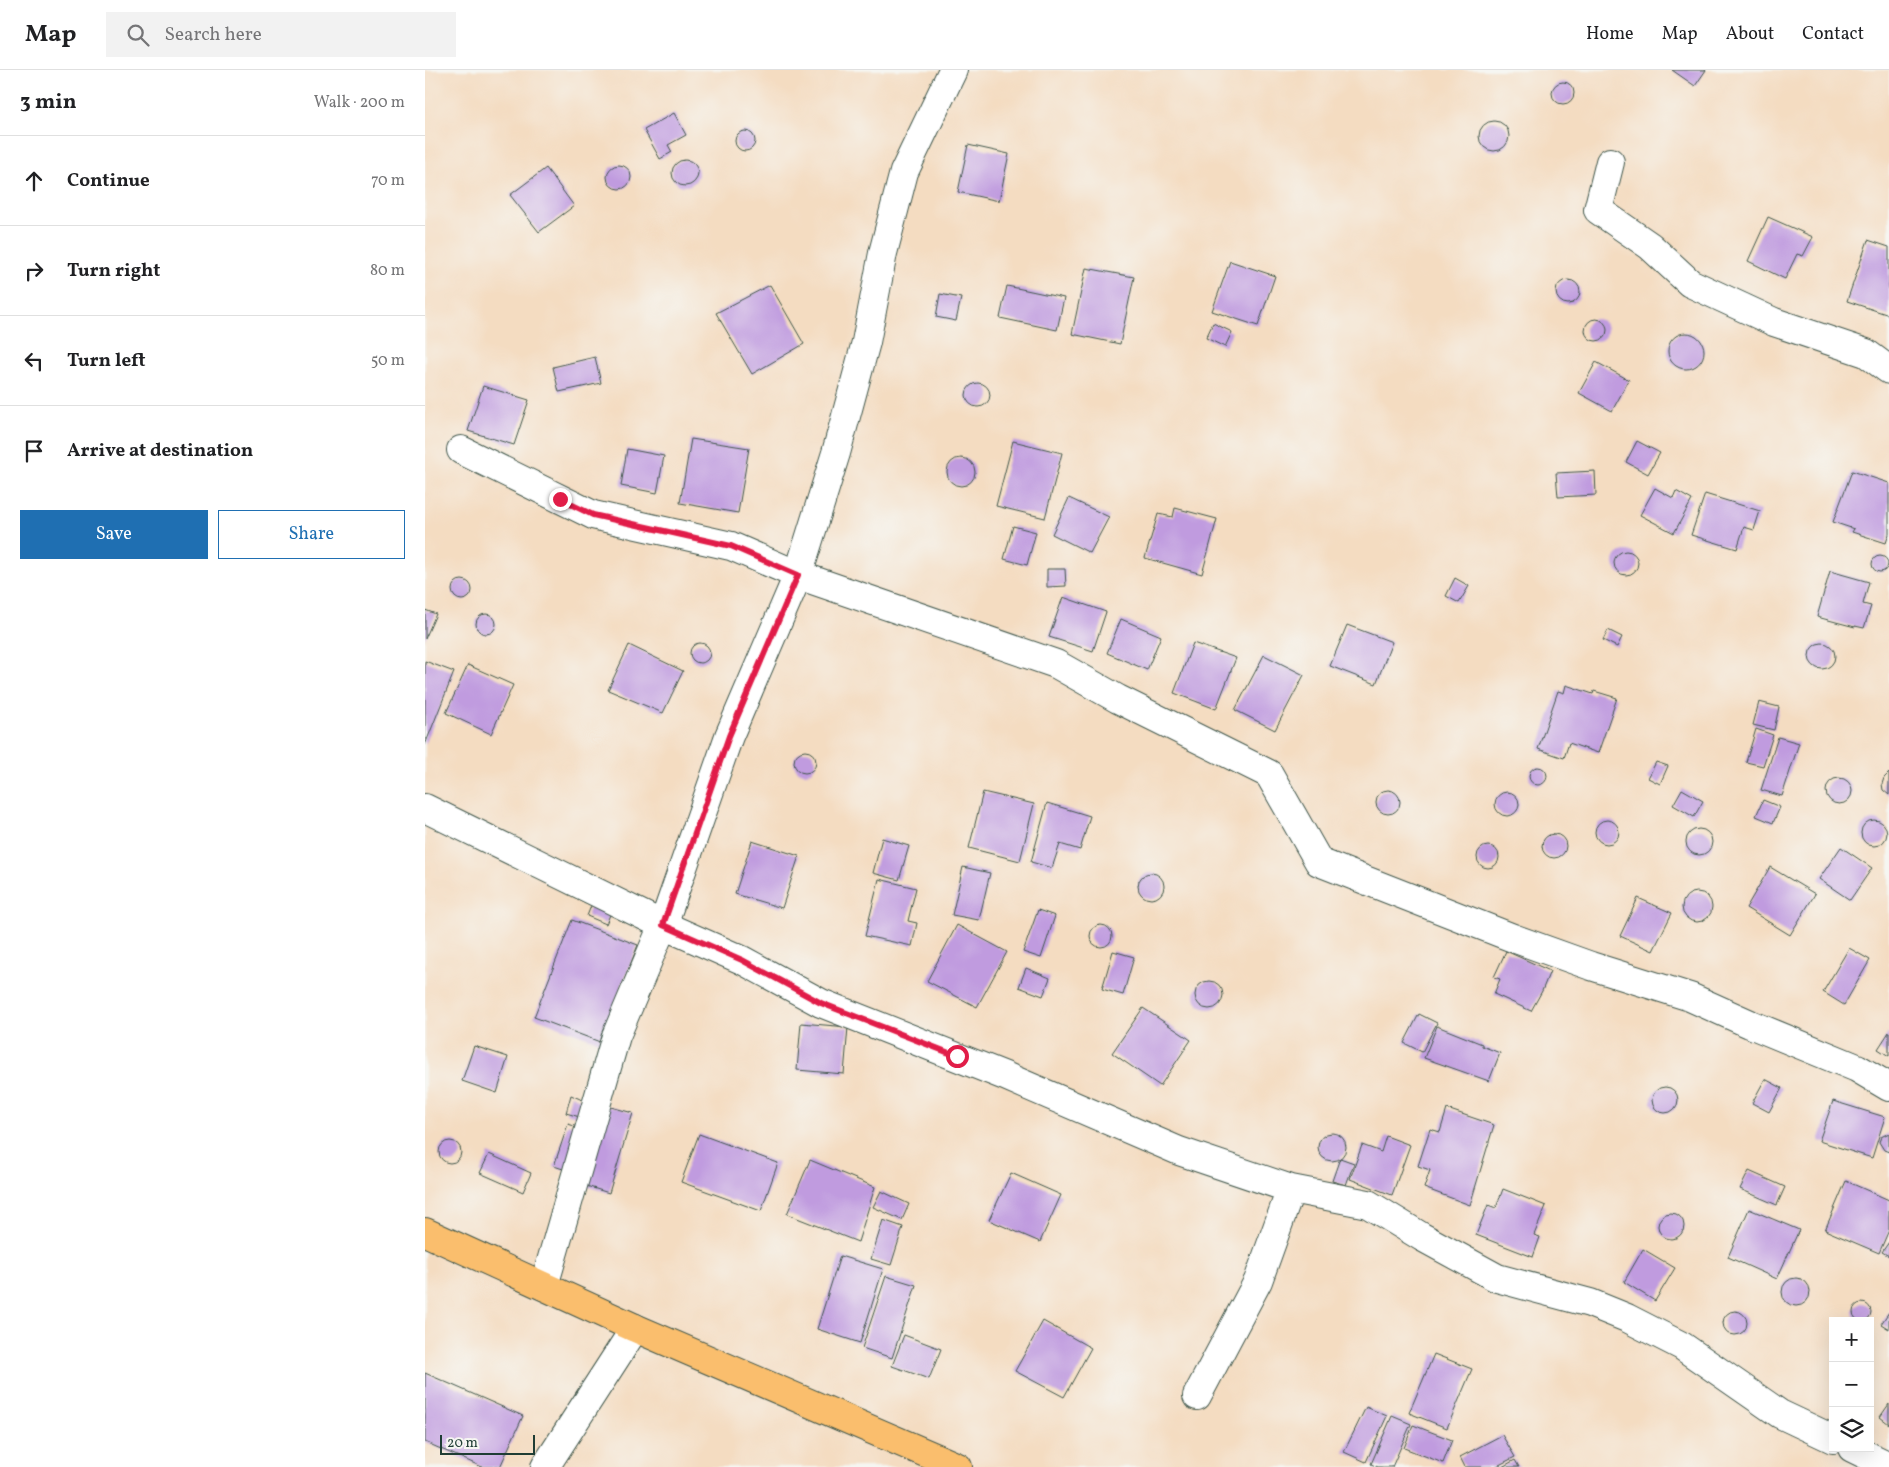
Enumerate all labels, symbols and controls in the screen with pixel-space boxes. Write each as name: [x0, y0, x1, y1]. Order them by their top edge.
search box: [106, 12, 456, 57]
text: Map: [25, 18, 76, 52]
icon: search: [124, 21, 152, 49]
text: Search here: [164, 22, 262, 48]
text: Home: [1586, 22, 1634, 47]
text: Map: [1662, 22, 1698, 47]
text: About: [1726, 22, 1774, 47]
text: Contact: [1802, 22, 1864, 47]
text: 3 min: [20, 88, 76, 117]
text: Walk · 200 m: [314, 92, 405, 114]
icon: ahead: [20, 167, 48, 195]
text: Continue: [67, 168, 150, 194]
text: 70 m: [371, 170, 405, 192]
icon: right: [20, 257, 48, 285]
text: Turn right: [67, 258, 160, 284]
text: 80 m: [370, 260, 405, 282]
icon: left: [20, 347, 48, 375]
text: Turn left: [67, 348, 146, 374]
text: 50 m: [371, 350, 405, 372]
icon: arrive: [20, 437, 48, 465]
text: Arrive at destination: [67, 438, 253, 464]
route end: [549, 488, 572, 511]
button: Save: [20, 510, 208, 559]
button: Share: [218, 510, 405, 559]
route start: [946, 1045, 969, 1068]
map controls: [1829, 1317, 1874, 1452]
button: +: [1829, 1317, 1874, 1362]
button: −: [1829, 1362, 1874, 1407]
button: layers: [1829, 1407, 1874, 1452]
scale bar: [440, 1432, 535, 1455]
text: 20 m: [447, 1434, 478, 1453]

